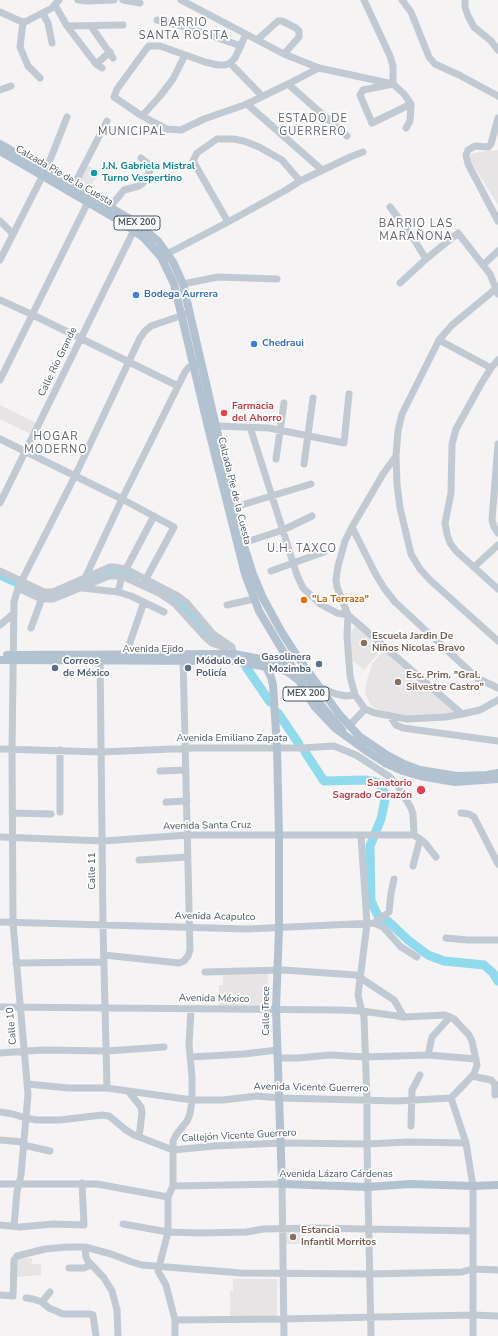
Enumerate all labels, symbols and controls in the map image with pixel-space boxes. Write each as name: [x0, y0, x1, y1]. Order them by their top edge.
district label: BARRIO SANTA ROSITA: [139, 16, 229, 42]
district label: ESTADO DE GUERRERO: [278, 112, 348, 138]
district label: MUNICIPAL: [98, 125, 166, 139]
street label: Calzada Pie de la Cuesta: [13, 143, 115, 209]
place label: J.N. Gabriela Mistral Turno Vespertino: [102, 161, 195, 184]
marker: J.N. Gabriela Mistral Turno Vespertino: [89, 168, 99, 178]
road number: MEX 200: [114, 216, 160, 230]
district label: BARRIO LAS MARAÑONA: [379, 217, 453, 243]
place label: Bodega Aurrera: [144, 289, 218, 301]
marker: Bodega Aurrera: [131, 290, 141, 300]
street label: Calle Río Grande: [36, 325, 80, 399]
place label: Chedraui: [262, 338, 304, 350]
marker: Chedraui: [249, 339, 259, 349]
place label: Farmacia del Ahorro: [232, 401, 282, 424]
marker: Farmacia del Ahorro: [219, 408, 229, 418]
district label: HOGAR MODERNO: [24, 430, 88, 456]
street label: Calzada Pie de la Cuesta: [215, 436, 253, 546]
district label: U.H. TAXCO: [267, 542, 337, 556]
place label: "La Terraza": [312, 594, 369, 606]
marker: "La Terraza": [299, 595, 309, 605]
place label: Escuela Jardin De Niños Nicolas Bravo: [372, 631, 465, 654]
marker: Escuela Jardin De Niños Nicolas Bravo: [359, 638, 369, 648]
street label: Avenida Ejido: [122, 644, 184, 656]
place label: Gasolinera Mozimba: [261, 652, 311, 676]
place label: Correos de México: [63, 656, 110, 680]
place label: Módulo de Policía: [196, 656, 245, 680]
marker: Gasolinera Mozimba: [314, 659, 324, 669]
marker: Correos de México: [50, 663, 60, 673]
marker: Módulo de Policía: [183, 663, 193, 673]
place label: Esc. Prim. "Gral. Silvestre Castro": [406, 670, 484, 694]
marker: Esc. Prim. "Gral. Silvestre Castro": [393, 677, 403, 687]
road number: MEX 200: [283, 687, 329, 701]
street label: Avenida Emiliano Zapata: [176, 733, 288, 745]
place label: Sanatorio Sagrado Corazón: [333, 778, 412, 802]
marker: Sanatorio Sagrado Corazón: [415, 784, 427, 796]
street label: Avenida Santa Cruz: [163, 819, 251, 833]
street label: Calle 11: [87, 852, 99, 890]
street label: Avenida Acapulco: [175, 910, 255, 924]
street label: Calle Trece: [261, 986, 273, 1036]
street label: Avenida México: [179, 992, 249, 1006]
street label: Calle 10: [4, 1007, 20, 1045]
street label: Avenida Vicente Guerrero: [253, 1081, 369, 1095]
street label: Callejón Vicente Guerrero: [181, 1127, 297, 1145]
street label: Avenida Lázaro Cárdenas: [279, 1169, 393, 1181]
place label: Estancia Infantil Morritos: [301, 1225, 376, 1248]
marker: Estancia Infantil Morritos: [288, 1232, 298, 1242]

